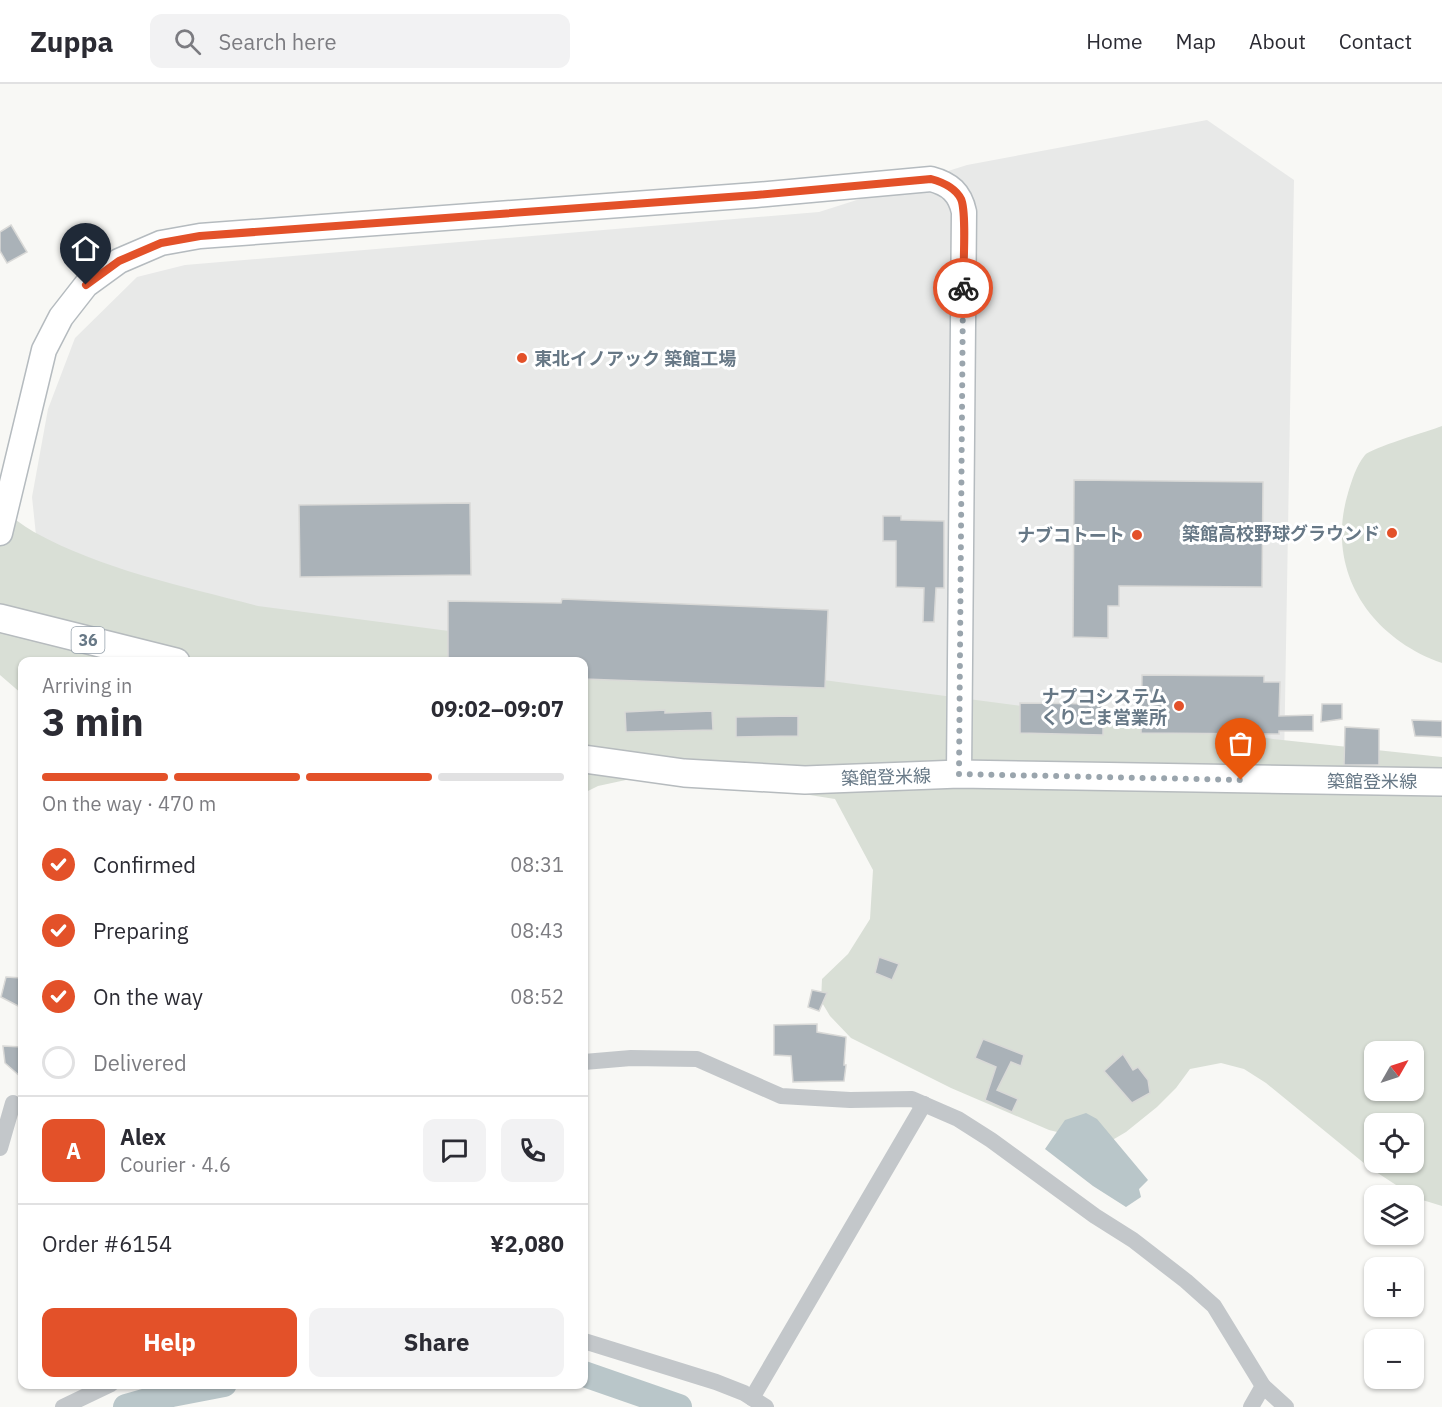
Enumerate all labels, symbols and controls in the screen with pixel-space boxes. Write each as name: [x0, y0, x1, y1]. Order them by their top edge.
search box: [150, 14, 570, 68]
text: Zuppa: [30, 23, 114, 60]
icon: search: [171, 25, 204, 58]
text: Search here: [219, 27, 336, 56]
text: Home: [1086, 27, 1143, 55]
text: Map: [1176, 27, 1216, 55]
text: About: [1249, 27, 1306, 55]
text: Contact: [1339, 27, 1412, 55]
pin: [60, 223, 111, 285]
icon: home: [69, 232, 102, 265]
courier: [933, 258, 993, 318]
icon: bike: [947, 272, 980, 305]
place label: 東北イノアック 築館工場: [534, 347, 736, 370]
marker: 東北イノアック 築館工場: [515, 351, 529, 365]
place label: 築館高校野球グラウンド: [1182, 522, 1380, 545]
place label: ナブコトート: [1017, 524, 1125, 547]
marker: 築館高校野球グラウンド: [1385, 526, 1399, 540]
marker: ナブコトート: [1130, 528, 1144, 542]
road number: 36: [72, 627, 104, 653]
text: Arriving in: [42, 672, 132, 699]
place label: ナプコシステム くりこま営業所: [1041, 685, 1167, 729]
text: 09:02–09:07: [431, 694, 564, 723]
text: 3 min: [42, 696, 144, 747]
marker: ナプコシステム くりこま営業所: [1172, 699, 1186, 713]
pin: [1215, 718, 1266, 780]
icon: bag: [1224, 727, 1257, 760]
street label: 築館登米線: [841, 764, 931, 790]
street label: 築館登米線: [1327, 770, 1417, 793]
text: On the way · 470 m: [42, 790, 216, 817]
icon: check: [42, 848, 75, 881]
text: Confirmed: [93, 850, 196, 879]
text: 08:31: [510, 851, 564, 878]
icon: check: [42, 914, 75, 947]
text: Preparing: [93, 916, 188, 945]
text: 08:43: [510, 917, 564, 944]
icon: check: [42, 980, 75, 1013]
text: On the way: [93, 982, 203, 1011]
text: 08:52: [510, 983, 564, 1010]
north arrow: [1364, 1041, 1424, 1101]
map controls: [1364, 1041, 1424, 1389]
text: Delivered: [93, 1048, 187, 1077]
button: locate: [1364, 1113, 1424, 1173]
button: chat: [423, 1119, 486, 1182]
button: phone: [501, 1119, 564, 1182]
text: Alex: [120, 1122, 166, 1151]
text: A: [66, 1136, 81, 1165]
text: Courier · 4.6: [120, 1151, 231, 1178]
button: layers: [1364, 1185, 1424, 1245]
text: Order #6154: [42, 1229, 172, 1258]
text: ¥2,080: [490, 1229, 564, 1258]
button: +: [1364, 1257, 1424, 1317]
button: Help: [42, 1308, 297, 1377]
button: Share: [309, 1308, 564, 1377]
button: −: [1364, 1329, 1424, 1389]

